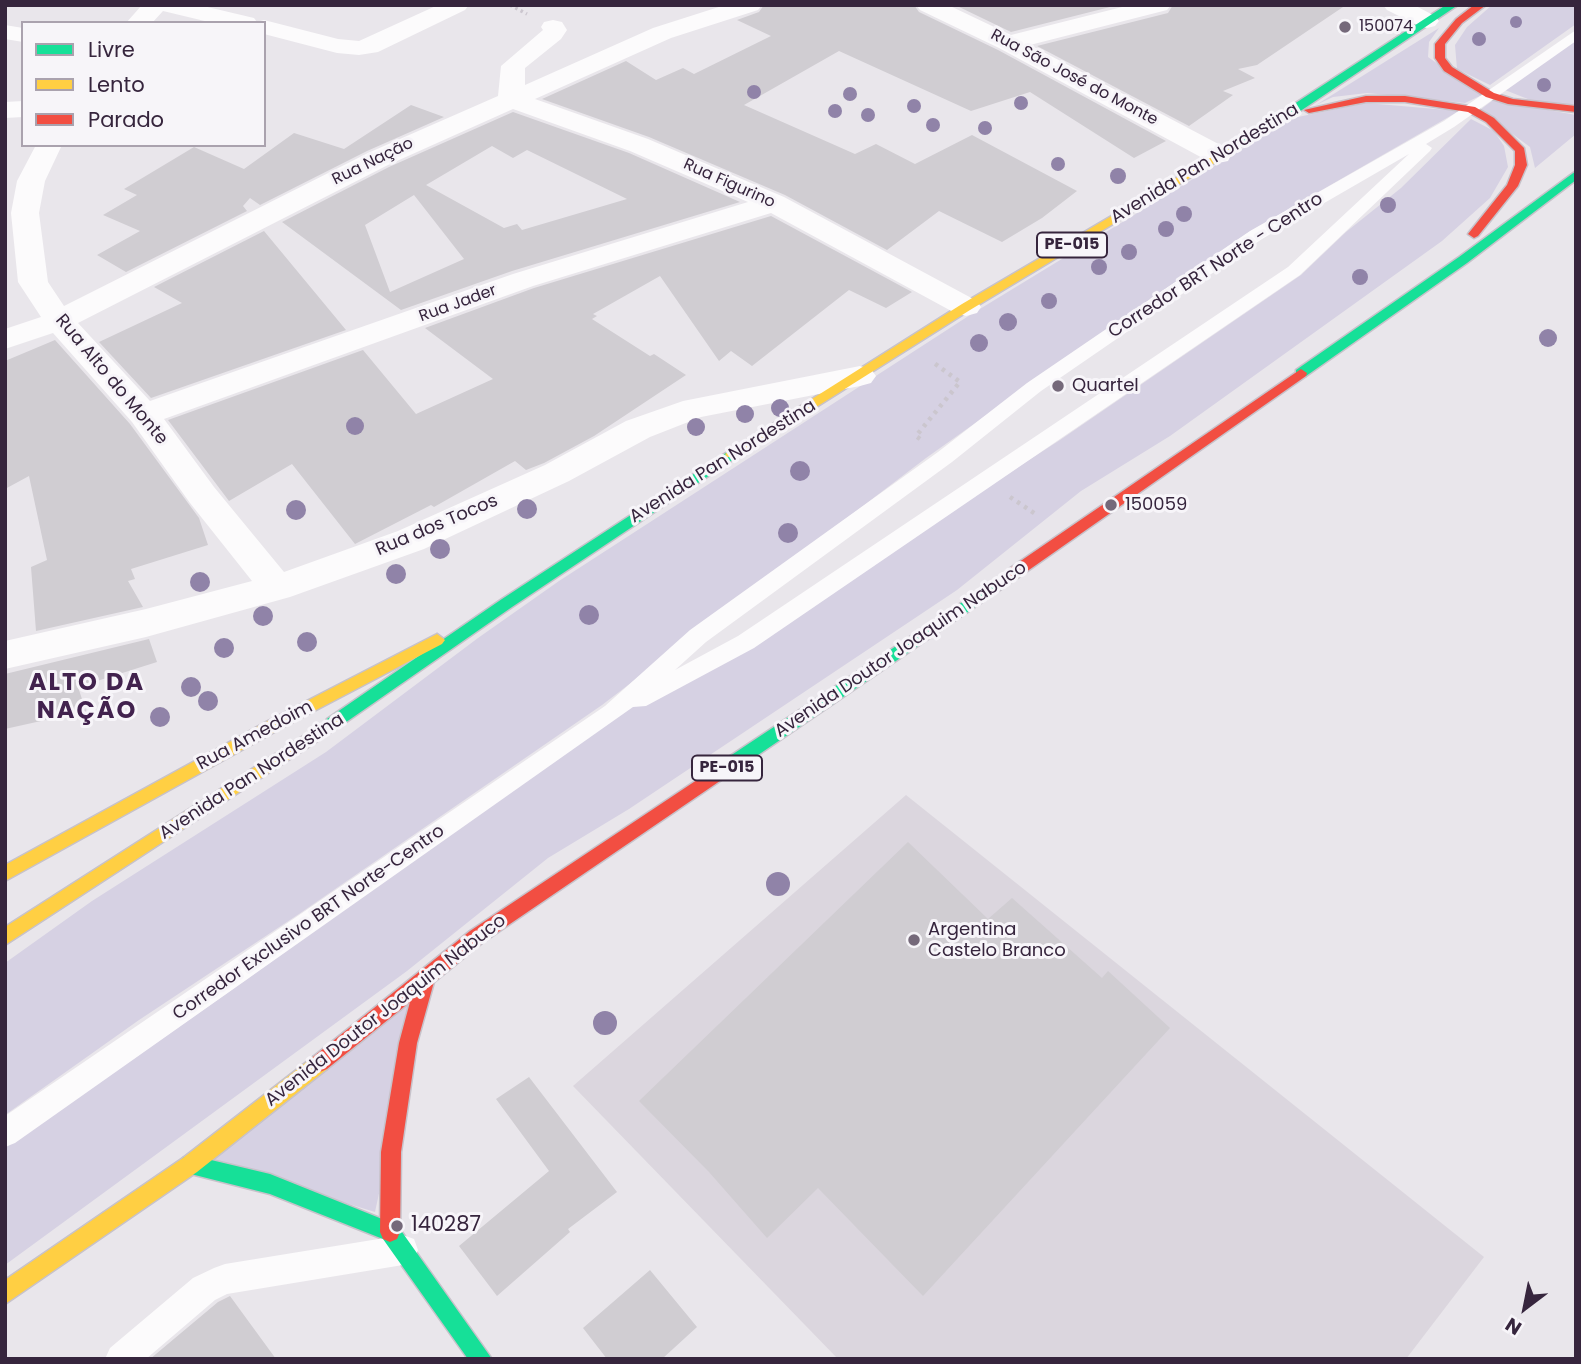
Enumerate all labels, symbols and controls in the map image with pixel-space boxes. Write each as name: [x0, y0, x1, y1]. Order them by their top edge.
place label: 150074: [1359, 17, 1413, 37]
marker: 150074: [1337, 19, 1353, 35]
legend: [21, 21, 266, 147]
street label: Rua São José do Monte: [987, 26, 1161, 130]
text: Livre: [88, 35, 135, 64]
text: Lento: [88, 70, 145, 99]
street label: Avenida Pan Nordestina: [1107, 99, 1303, 229]
text: Parado: [88, 105, 164, 134]
street label: Rua Nação: [329, 134, 417, 190]
street label: Rua Figurino: [680, 155, 778, 213]
street label: Corredor BRT Norte - Centro: [1105, 189, 1327, 343]
road number: PE-015: [1037, 232, 1107, 258]
street label: Rua Jader: [417, 281, 499, 327]
street label: Rua Alto do Monte: [50, 310, 172, 450]
place label: Quartel: [1072, 375, 1139, 397]
marker: Quartel: [1050, 378, 1066, 394]
street label: Avenida Pan Nordestina: [626, 396, 820, 528]
street label: Rua dos Tocos: [373, 491, 501, 561]
place label: 150059: [1125, 494, 1187, 516]
marker: 150059: [1103, 497, 1119, 513]
street label: Avenida Doutor Joaquim Nabuco: [771, 557, 1031, 743]
district label: ALTO DA NAÇÃO: [30, 670, 144, 726]
street label: Rua Amedoim: [193, 696, 317, 776]
street label: Avenida Pan Nordestina: [156, 709, 348, 845]
road number: PE-015: [692, 755, 762, 780]
street label: Corredor Exclusivo BRT Norte-Centro: [169, 820, 449, 1026]
street label: Avenida Doutor Joaquim Nabuco: [261, 910, 511, 1112]
place label: Argentina Castelo Branco: [928, 919, 1066, 962]
marker: Argentina Castelo Branco: [906, 932, 922, 948]
place label: 140287: [411, 1213, 481, 1239]
marker: 140287: [389, 1218, 405, 1234]
north arrow: [1490, 1273, 1560, 1343]
text: N: [1500, 1311, 1527, 1341]

